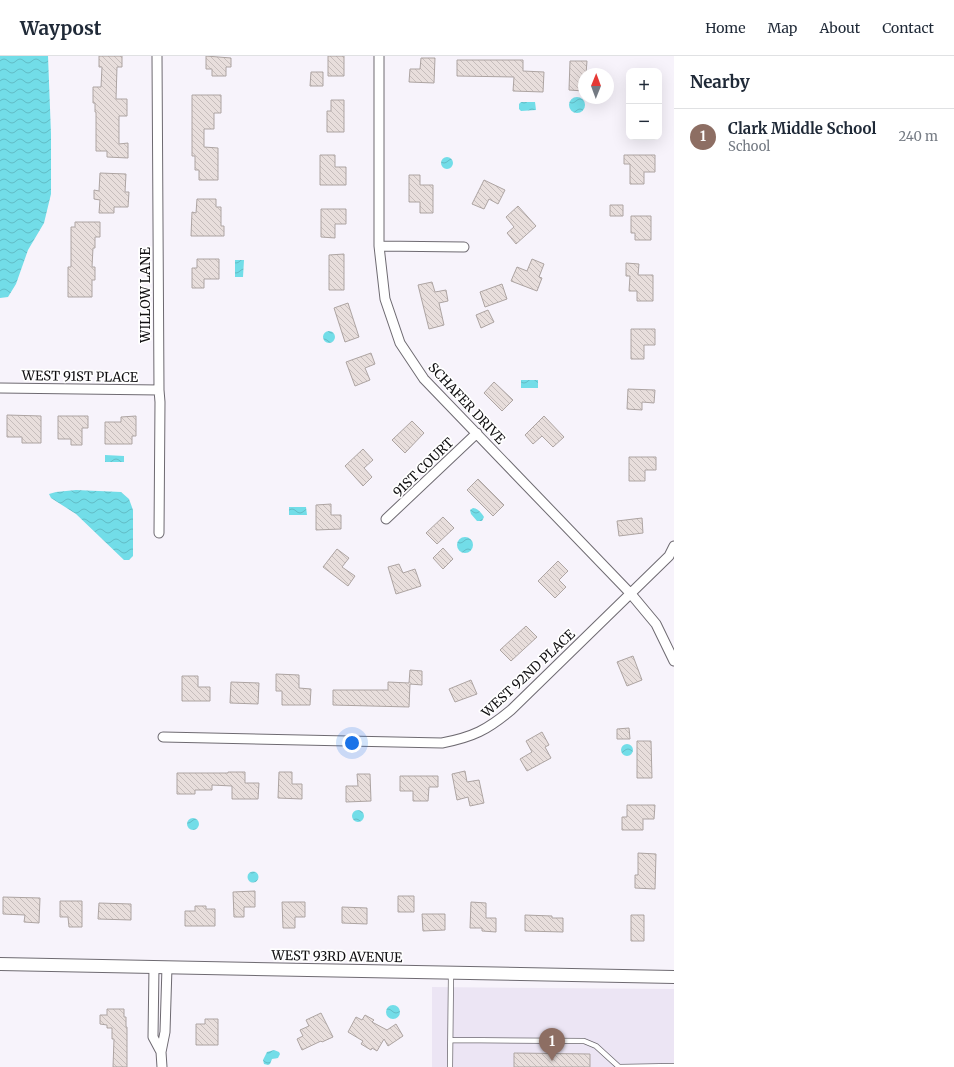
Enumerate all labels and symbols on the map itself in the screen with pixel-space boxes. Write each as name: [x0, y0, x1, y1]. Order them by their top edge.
north arrow: [578, 68, 614, 104]
street label: WILLOW LANE: [137, 247, 154, 344]
street label: SCHAFER DRIVE: [425, 359, 509, 448]
street label: WEST 91ST PLACE: [21, 367, 139, 386]
street label: 91ST COURT: [389, 434, 457, 501]
street label: WEST 92ND PLACE: [477, 625, 579, 722]
your location: [342, 733, 362, 753]
street label: WEST 93RD AVENUE: [271, 947, 403, 966]
pin: 1: [539, 1028, 565, 1061]

